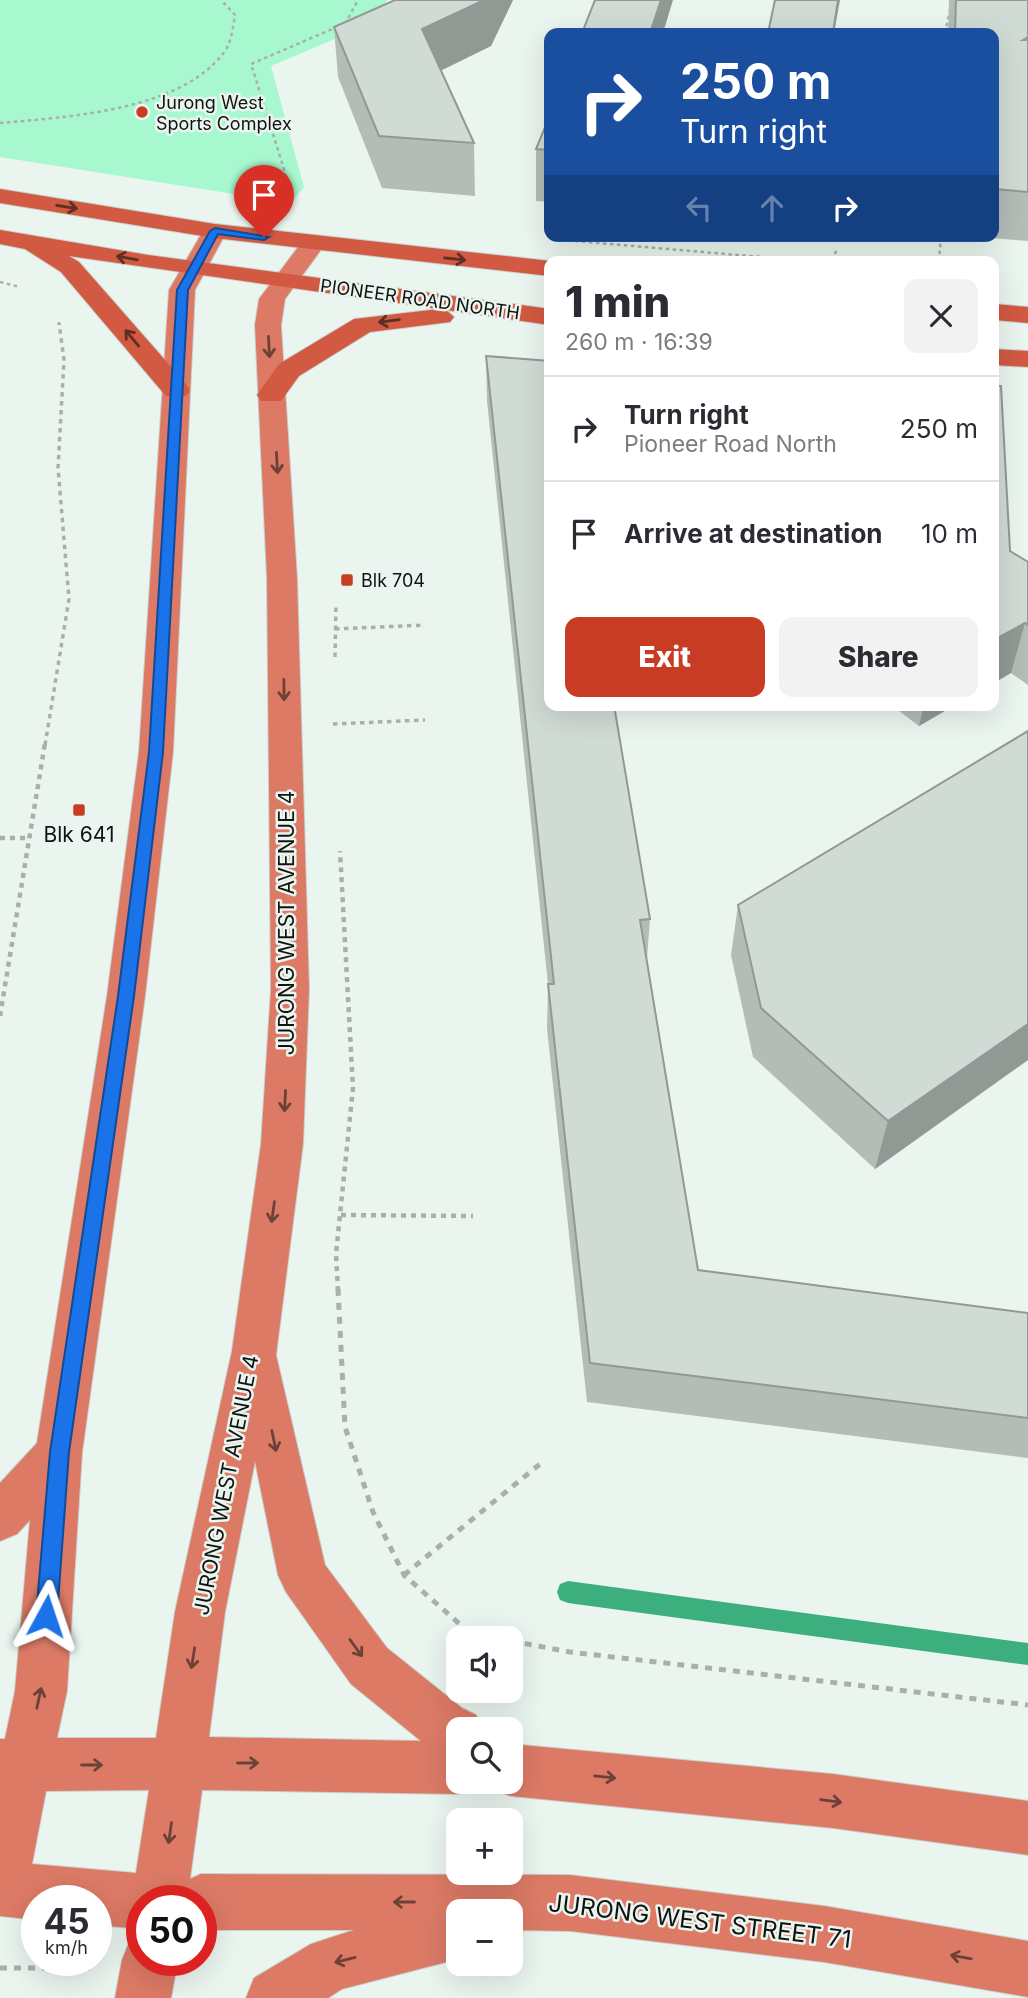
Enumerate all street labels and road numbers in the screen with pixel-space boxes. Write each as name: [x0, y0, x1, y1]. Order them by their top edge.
street label: PIONEER ROAD NORTH: [319, 275, 521, 323]
street label: JURONG WEST AVENUE 4: [274, 791, 299, 1055]
street label: JURONG WEST AVENUE 4: [188, 1353, 264, 1617]
street label: JURONG WEST STREET 71: [547, 1888, 853, 1954]

